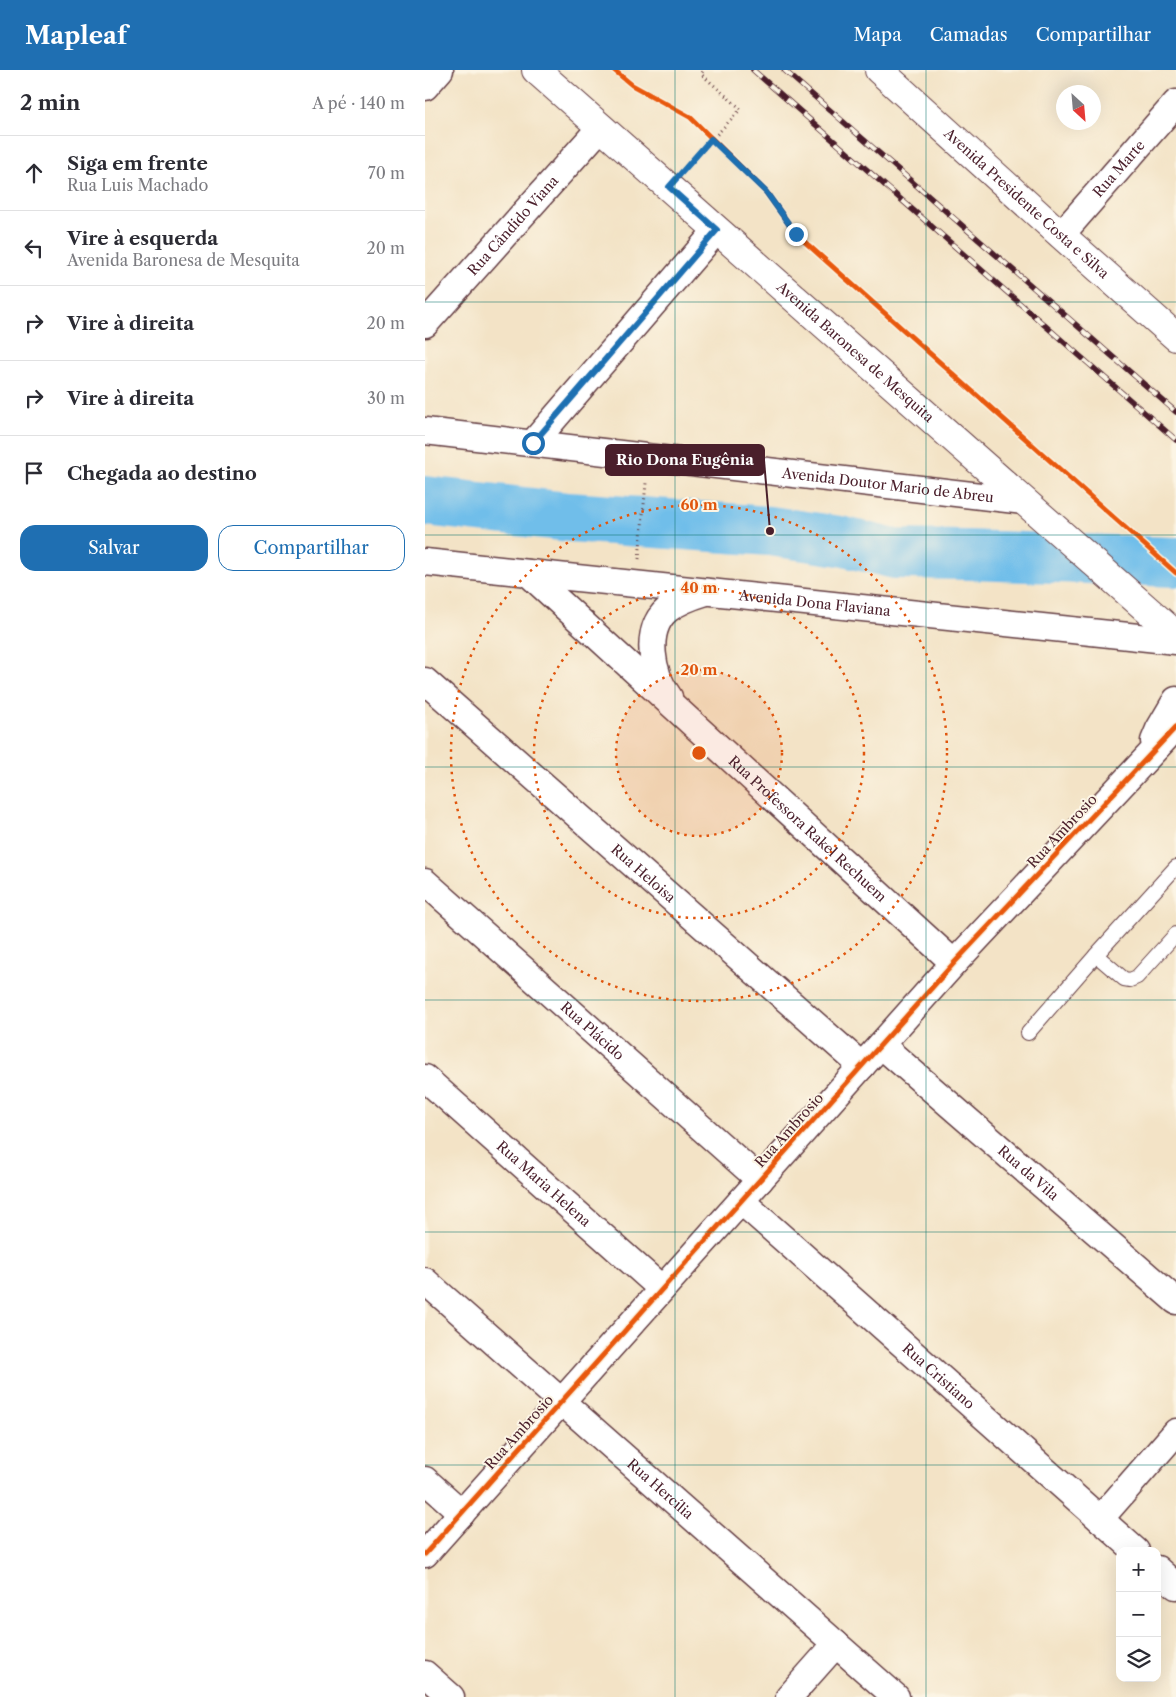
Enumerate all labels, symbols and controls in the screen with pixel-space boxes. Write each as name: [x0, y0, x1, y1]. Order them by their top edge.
text: Mapleaf: [25, 21, 127, 50]
text: Mapa: [854, 24, 902, 46]
text: Camadas: [930, 24, 1008, 46]
text: Compartilhar: [1036, 24, 1151, 46]
north arrow: [1056, 85, 1101, 130]
text: 2 min: [20, 90, 80, 115]
text: A pé · 140 m: [312, 93, 405, 113]
street label: Avenida Presidente Costa e Silva: [940, 124, 1113, 283]
street label: Rua Marte: [1089, 136, 1149, 201]
text: Siga em frente: [67, 152, 208, 175]
icon: ahead: [20, 159, 48, 187]
text: 70 m: [368, 163, 405, 183]
street label: Rua Cândido Viana: [464, 171, 563, 279]
text: Rua Luis Machado: [67, 175, 208, 195]
route end: [785, 223, 808, 246]
text: Vire à esquerda: [67, 227, 218, 250]
icon: left: [20, 234, 48, 262]
text: 20 m: [366, 238, 405, 258]
text: Avenida Baronesa de Mesquita: [67, 250, 300, 270]
street label: Avenida Baronesa de Mesquita: [772, 277, 938, 427]
icon: right: [20, 309, 48, 337]
text: Vire à direita: [67, 312, 194, 335]
text: 20 m: [366, 313, 405, 333]
icon: right: [20, 384, 48, 412]
text: Vire à direita: [67, 387, 194, 410]
text: 30 m: [367, 388, 405, 408]
route start: [522, 432, 545, 455]
callout: Rio Dona Eugênia: [606, 445, 764, 475]
text: Rio Dona Eugênia: [616, 450, 754, 469]
icon: arrive: [20, 459, 48, 487]
text: Chegada ao destino: [67, 462, 257, 485]
street label: Avenida Doutor Mario de Abreu: [780, 464, 995, 506]
text: 60 m: [680, 495, 718, 514]
button: Salvar: [20, 525, 208, 571]
button: Compartilhar: [218, 525, 405, 571]
text: 40 m: [680, 578, 718, 597]
street label: Avenida Dona Flaviana: [737, 586, 892, 620]
text: 20 m: [680, 660, 718, 679]
centre of rings: [690, 744, 708, 762]
street label: Rua Professora Rakel Rechuem: [725, 752, 890, 906]
street label: Rua Ambrosio: [1023, 790, 1101, 872]
street label: Rua Heloisa: [607, 840, 680, 907]
street label: Rua Plácido: [557, 998, 628, 1064]
street label: Rua Ambrosio: [751, 1089, 827, 1171]
street label: Rua Maria Helena: [493, 1137, 595, 1231]
street label: Rua da Vila: [994, 1142, 1063, 1204]
street label: Rua Cristiano: [899, 1339, 979, 1413]
street label: Rua Ambrosio: [481, 1391, 557, 1473]
street label: Rua Hercília: [623, 1455, 698, 1523]
map controls: [1116, 1547, 1161, 1682]
button: +: [1116, 1547, 1161, 1592]
button: −: [1116, 1592, 1161, 1637]
button: layers: [1116, 1637, 1161, 1682]

